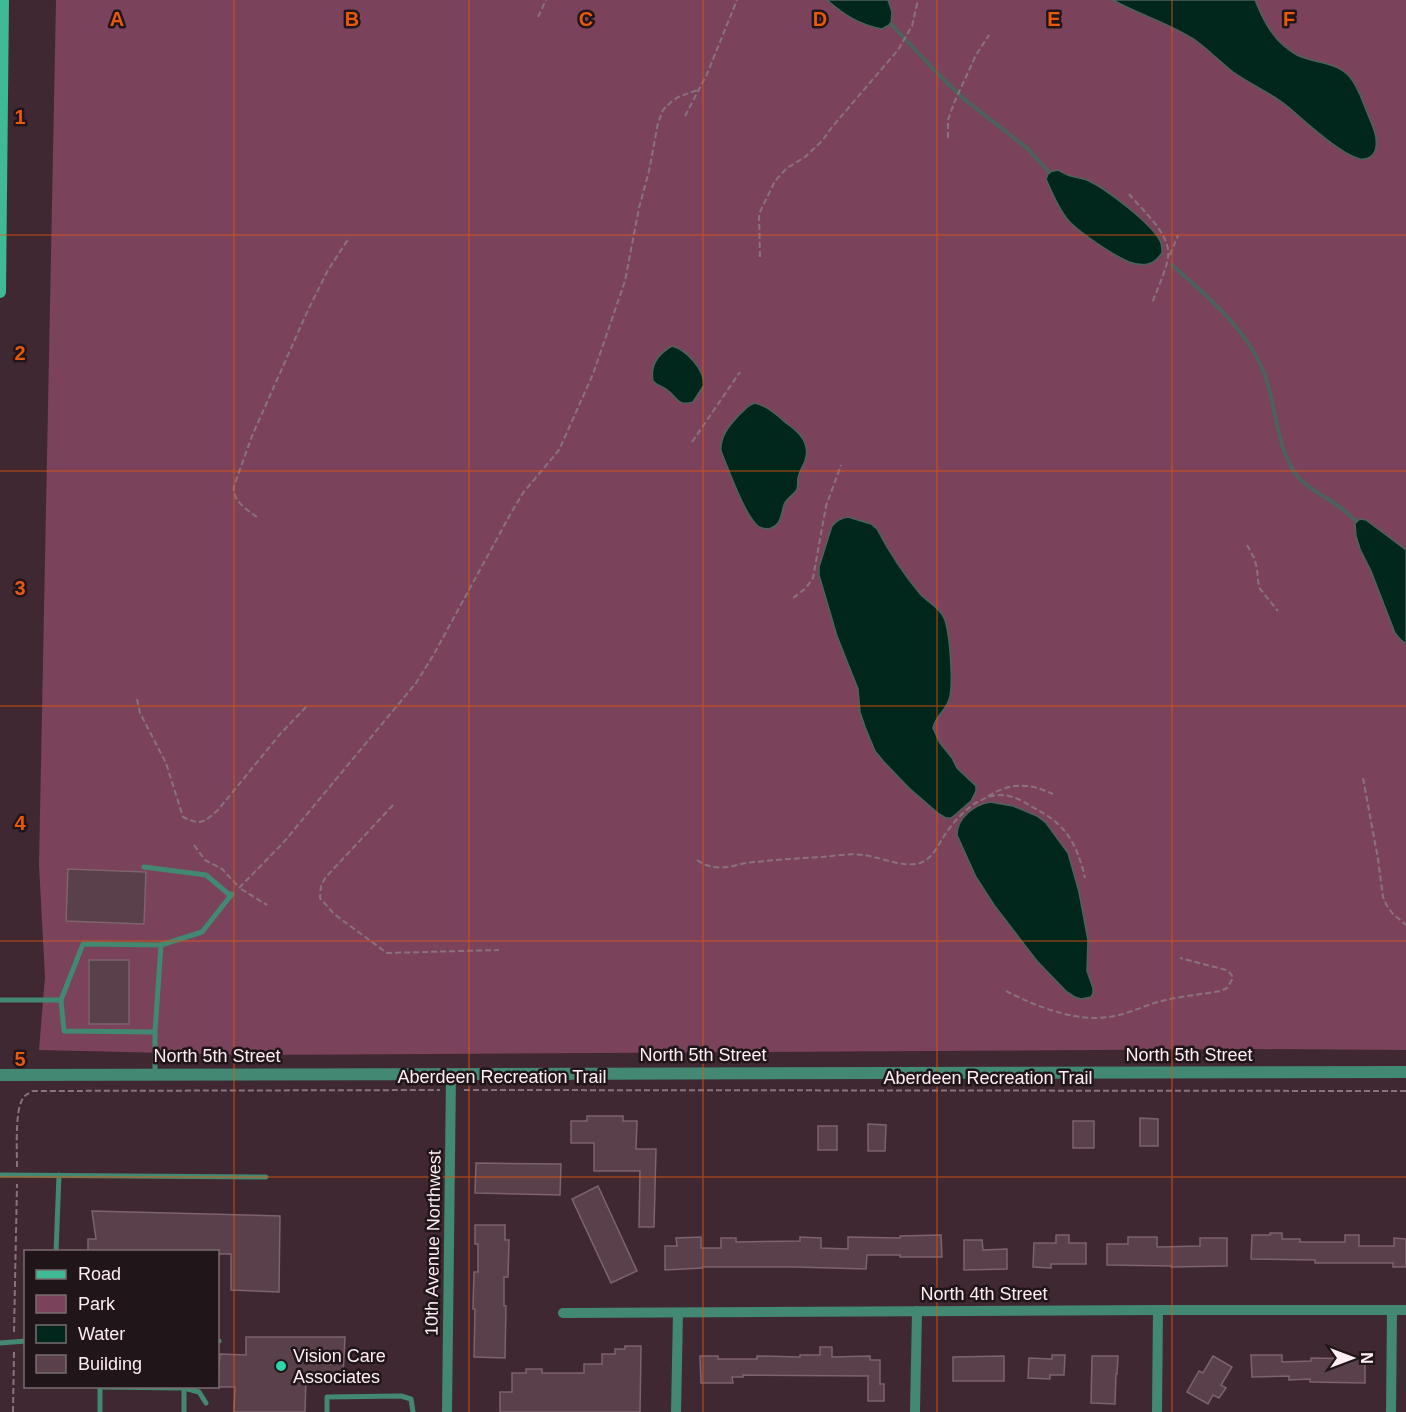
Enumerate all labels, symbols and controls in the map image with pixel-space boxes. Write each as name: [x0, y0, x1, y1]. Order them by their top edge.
text: A: [110, 8, 124, 30]
text: B: [345, 8, 359, 30]
text: C: [579, 8, 593, 30]
text: D: [813, 8, 827, 30]
text: E: [1047, 8, 1061, 30]
text: F: [1283, 8, 1295, 30]
text: 1: [14, 106, 26, 128]
text: 2: [14, 342, 26, 364]
text: 3: [14, 577, 26, 599]
text: 4: [14, 812, 26, 834]
street label: North 5th Street: [639, 1045, 767, 1065]
street label: North 5th Street: [1125, 1045, 1253, 1065]
street label: North 5th Street: [153, 1046, 281, 1066]
text: 5: [14, 1048, 26, 1070]
street label: Aberdeen Recreation Trail: [397, 1067, 607, 1087]
street label: Aberdeen Recreation Trail: [883, 1068, 1093, 1088]
street label: 10th Avenue Northwest: [421, 1150, 445, 1336]
legend: [24, 1250, 219, 1388]
text: Road: [78, 1264, 121, 1284]
street label: North 4th Street: [920, 1284, 1048, 1304]
text: Park: [78, 1294, 116, 1314]
text: Water: [78, 1324, 125, 1344]
north arrow: [1322, 1328, 1382, 1388]
place label: Vision Care Associates: [293, 1346, 386, 1387]
text: N: [1358, 1352, 1375, 1364]
text: Building: [78, 1354, 142, 1374]
marker: Vision Care Associates: [274, 1359, 288, 1373]

